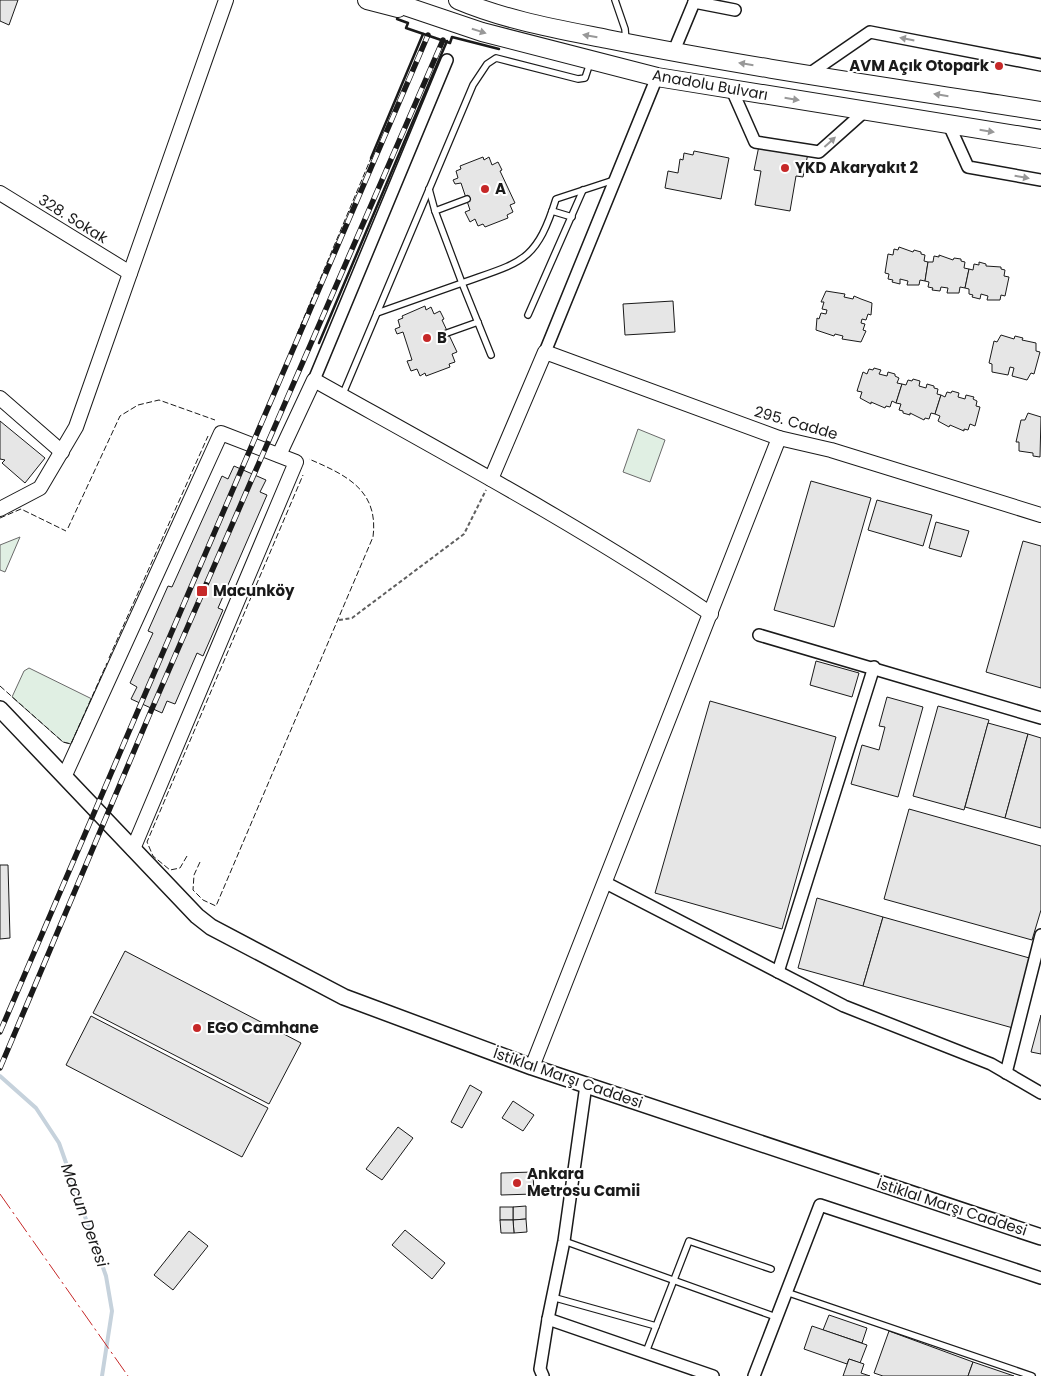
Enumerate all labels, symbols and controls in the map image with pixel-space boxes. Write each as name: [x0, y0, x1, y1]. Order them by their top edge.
one-way arrow: [472, 28, 487, 36]
one-way arrow: [582, 32, 598, 40]
one-way arrow: [899, 35, 915, 43]
place label: AVM Açık Otopark: [849, 55, 990, 76]
one-way arrow: [738, 60, 754, 68]
marker: AVM Açık Otopark: [993, 60, 1005, 72]
street label: Anadolu Bulvarı: [651, 64, 770, 105]
one-way arrow: [933, 91, 949, 99]
one-way arrow: [784, 96, 800, 104]
one-way arrow: [979, 127, 995, 135]
one-way arrow: [823, 136, 835, 148]
place label: YKD Akaryakıt 2: [795, 157, 919, 178]
marker: YKD Akaryakıt 2: [779, 162, 791, 174]
one-way arrow: [1014, 173, 1030, 181]
place label: A: [495, 178, 506, 199]
marker: A: [479, 183, 491, 195]
street label: 328. Sokak: [35, 189, 112, 248]
place label: B: [437, 327, 447, 348]
marker: B: [421, 332, 433, 344]
street label: 295. Cadde: [752, 401, 840, 444]
place label: Macunköy: [213, 580, 295, 601]
marker: Macunköy: [195, 584, 209, 598]
place label: EGO Camhane: [207, 1017, 319, 1038]
marker: EGO Camhane: [191, 1022, 203, 1034]
street label: İstiklal Marşı Caddesi: [491, 1042, 646, 1113]
water label: Macun Deresi: [55, 1160, 114, 1271]
place label: Ankara Metrosu Camii: [527, 1163, 640, 1201]
street label: İstiklal Marşı Caddesi: [874, 1172, 1030, 1241]
marker: Ankara Metrosu Camii: [511, 1177, 523, 1189]

